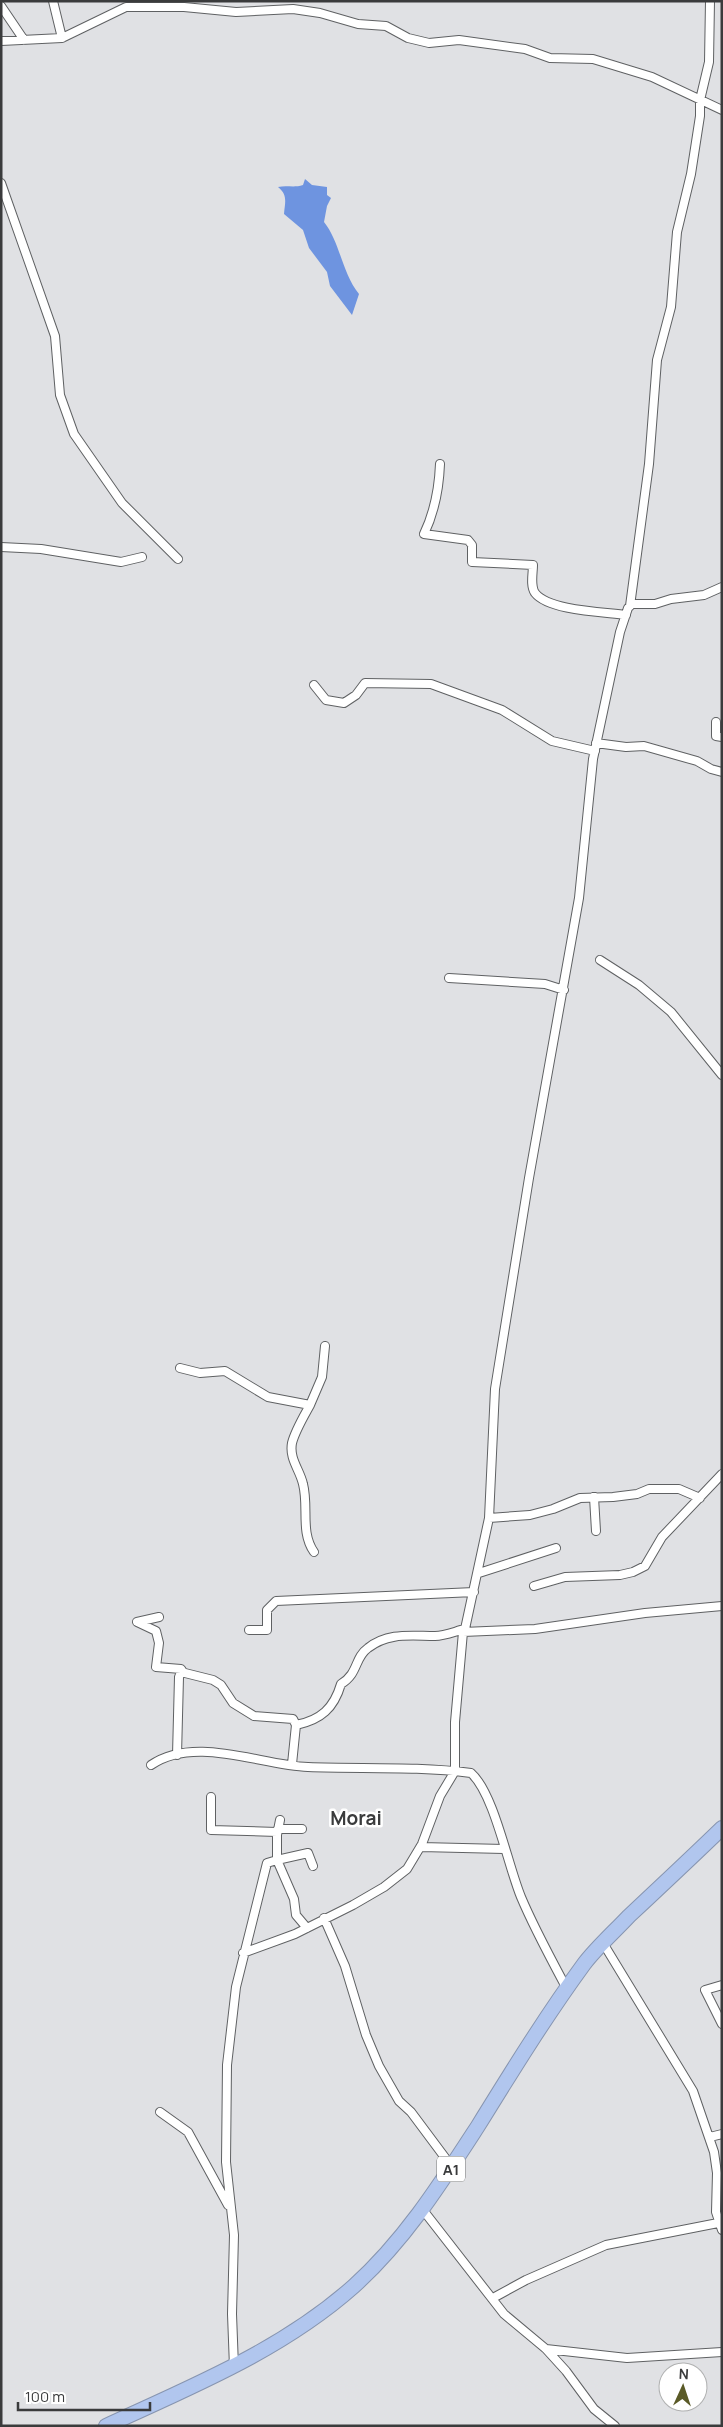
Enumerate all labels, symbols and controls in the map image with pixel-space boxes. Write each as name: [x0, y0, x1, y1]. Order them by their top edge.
district label: Morai: [330, 1805, 382, 1831]
road number: A1: [437, 2156, 465, 2182]
north arrow: [658, 2362, 708, 2412]
text: N: [678, 2364, 689, 2383]
scale bar: [18, 2380, 150, 2412]
text: 100 m: [25, 2386, 65, 2407]

